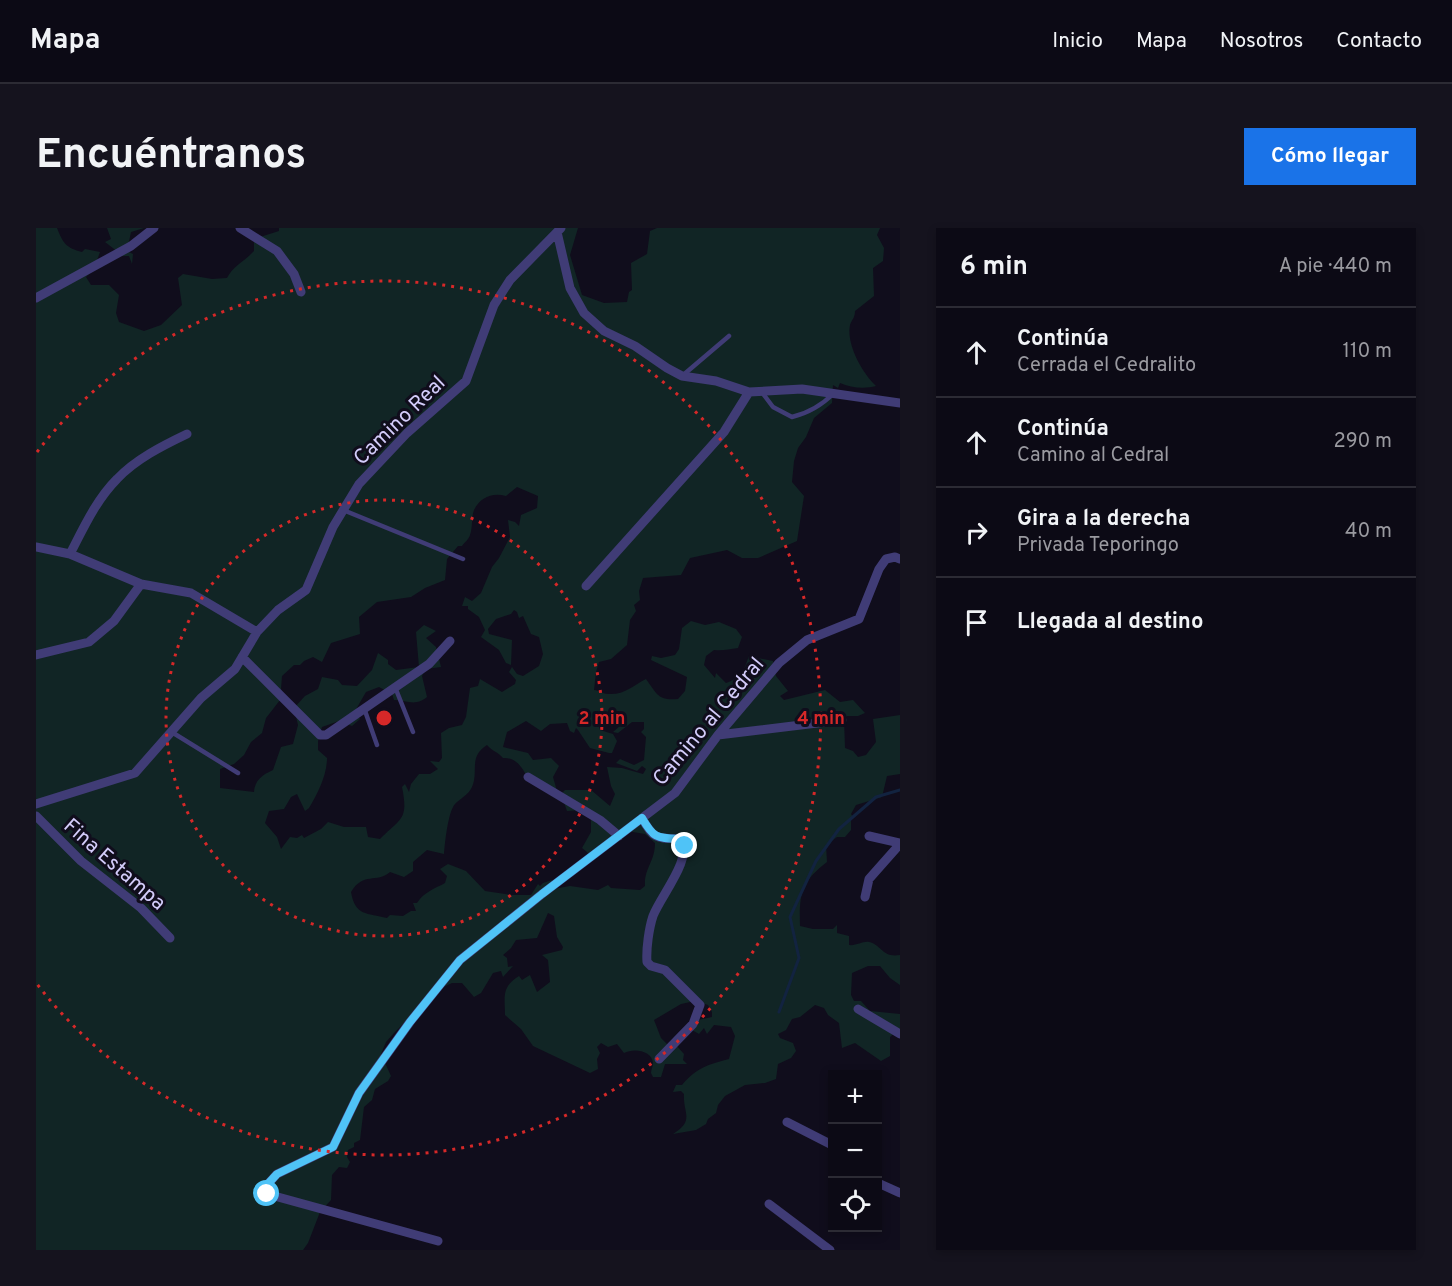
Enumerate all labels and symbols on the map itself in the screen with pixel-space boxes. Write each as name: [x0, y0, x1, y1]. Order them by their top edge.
street label: Camino Real: [348, 370, 452, 472]
street label: Camino al Cedral: [647, 652, 771, 792]
centre of rings: [374, 708, 394, 728]
text: 2 min: [578, 708, 626, 731]
text: 4 min: [797, 708, 845, 731]
street label: Fina Estampa: [57, 813, 171, 917]
route end: [671, 832, 697, 858]
route start: [253, 1180, 279, 1206]

